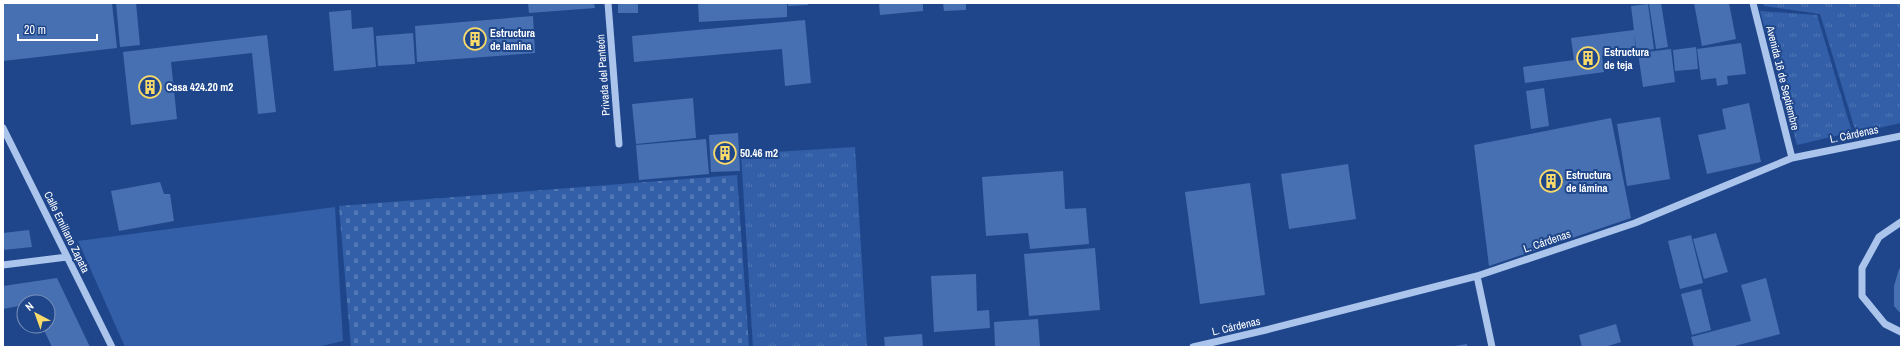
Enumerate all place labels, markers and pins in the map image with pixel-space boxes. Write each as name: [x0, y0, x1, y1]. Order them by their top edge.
building icon: Estructura de lamina: [462, 26, 488, 52]
place label: Estructura de lamina: [490, 26, 535, 53]
building icon: Estructura de teja: [1575, 45, 1601, 71]
place label: Estructura de teja: [1604, 45, 1649, 72]
building icon: Casa 424.20 m2: [137, 74, 163, 100]
place label: Casa 424.20 m2: [166, 80, 233, 94]
building icon: 50.46 m2: [712, 140, 738, 166]
place label: 50.46 m2: [740, 146, 778, 160]
building icon: Estructura de lámina: [1538, 168, 1564, 194]
place label: Estructura de lámina: [1566, 168, 1611, 195]

